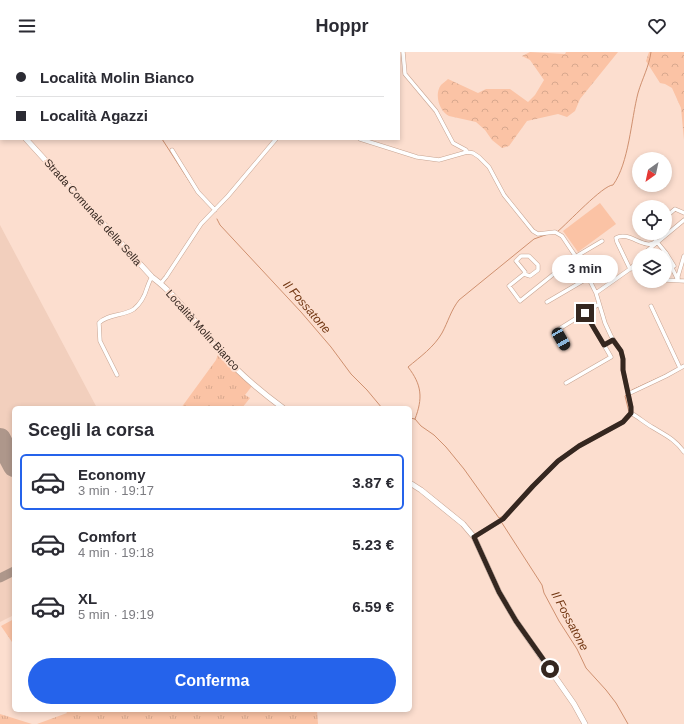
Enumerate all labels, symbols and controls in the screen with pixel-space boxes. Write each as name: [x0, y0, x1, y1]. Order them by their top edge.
icon: menu: [16, 15, 38, 37]
icon: heart: [646, 15, 668, 37]
text: Hoppr: [316, 16, 369, 36]
text: Località Molin Bianco: [40, 69, 194, 86]
text: Località Agazzi: [40, 107, 148, 124]
north arrow: [632, 152, 672, 192]
map controls: [632, 152, 672, 288]
street label: Strada Comunale della Sella: [42, 156, 145, 268]
button: locate: [632, 200, 672, 240]
button: layers: [632, 248, 672, 288]
callout: 3 min: [552, 255, 618, 283]
text: 3 min: [568, 261, 602, 276]
water label: Il Fossatone: [280, 278, 334, 337]
street label: Località Molin Bianco: [164, 287, 242, 373]
route end: [576, 304, 594, 322]
car: [550, 326, 572, 352]
text: Scegli la corsa: [28, 420, 154, 440]
icon: car: [30, 464, 66, 500]
text: Economy: [78, 466, 146, 483]
text: 3.87 €: [352, 474, 394, 491]
text: 3 min · 19:17: [78, 483, 154, 498]
icon: car: [30, 526, 66, 562]
text: Comfort: [78, 528, 136, 545]
text: 5.23 €: [352, 536, 394, 553]
text: 4 min · 19:18: [78, 545, 154, 560]
icon: car: [30, 588, 66, 624]
water label: Il Fossatone: [548, 589, 592, 653]
text: XL: [78, 590, 97, 607]
text: 6.59 €: [352, 598, 394, 615]
text: 5 min · 19:19: [78, 607, 154, 622]
button: Conferma: [28, 658, 396, 704]
route start: [541, 660, 559, 678]

